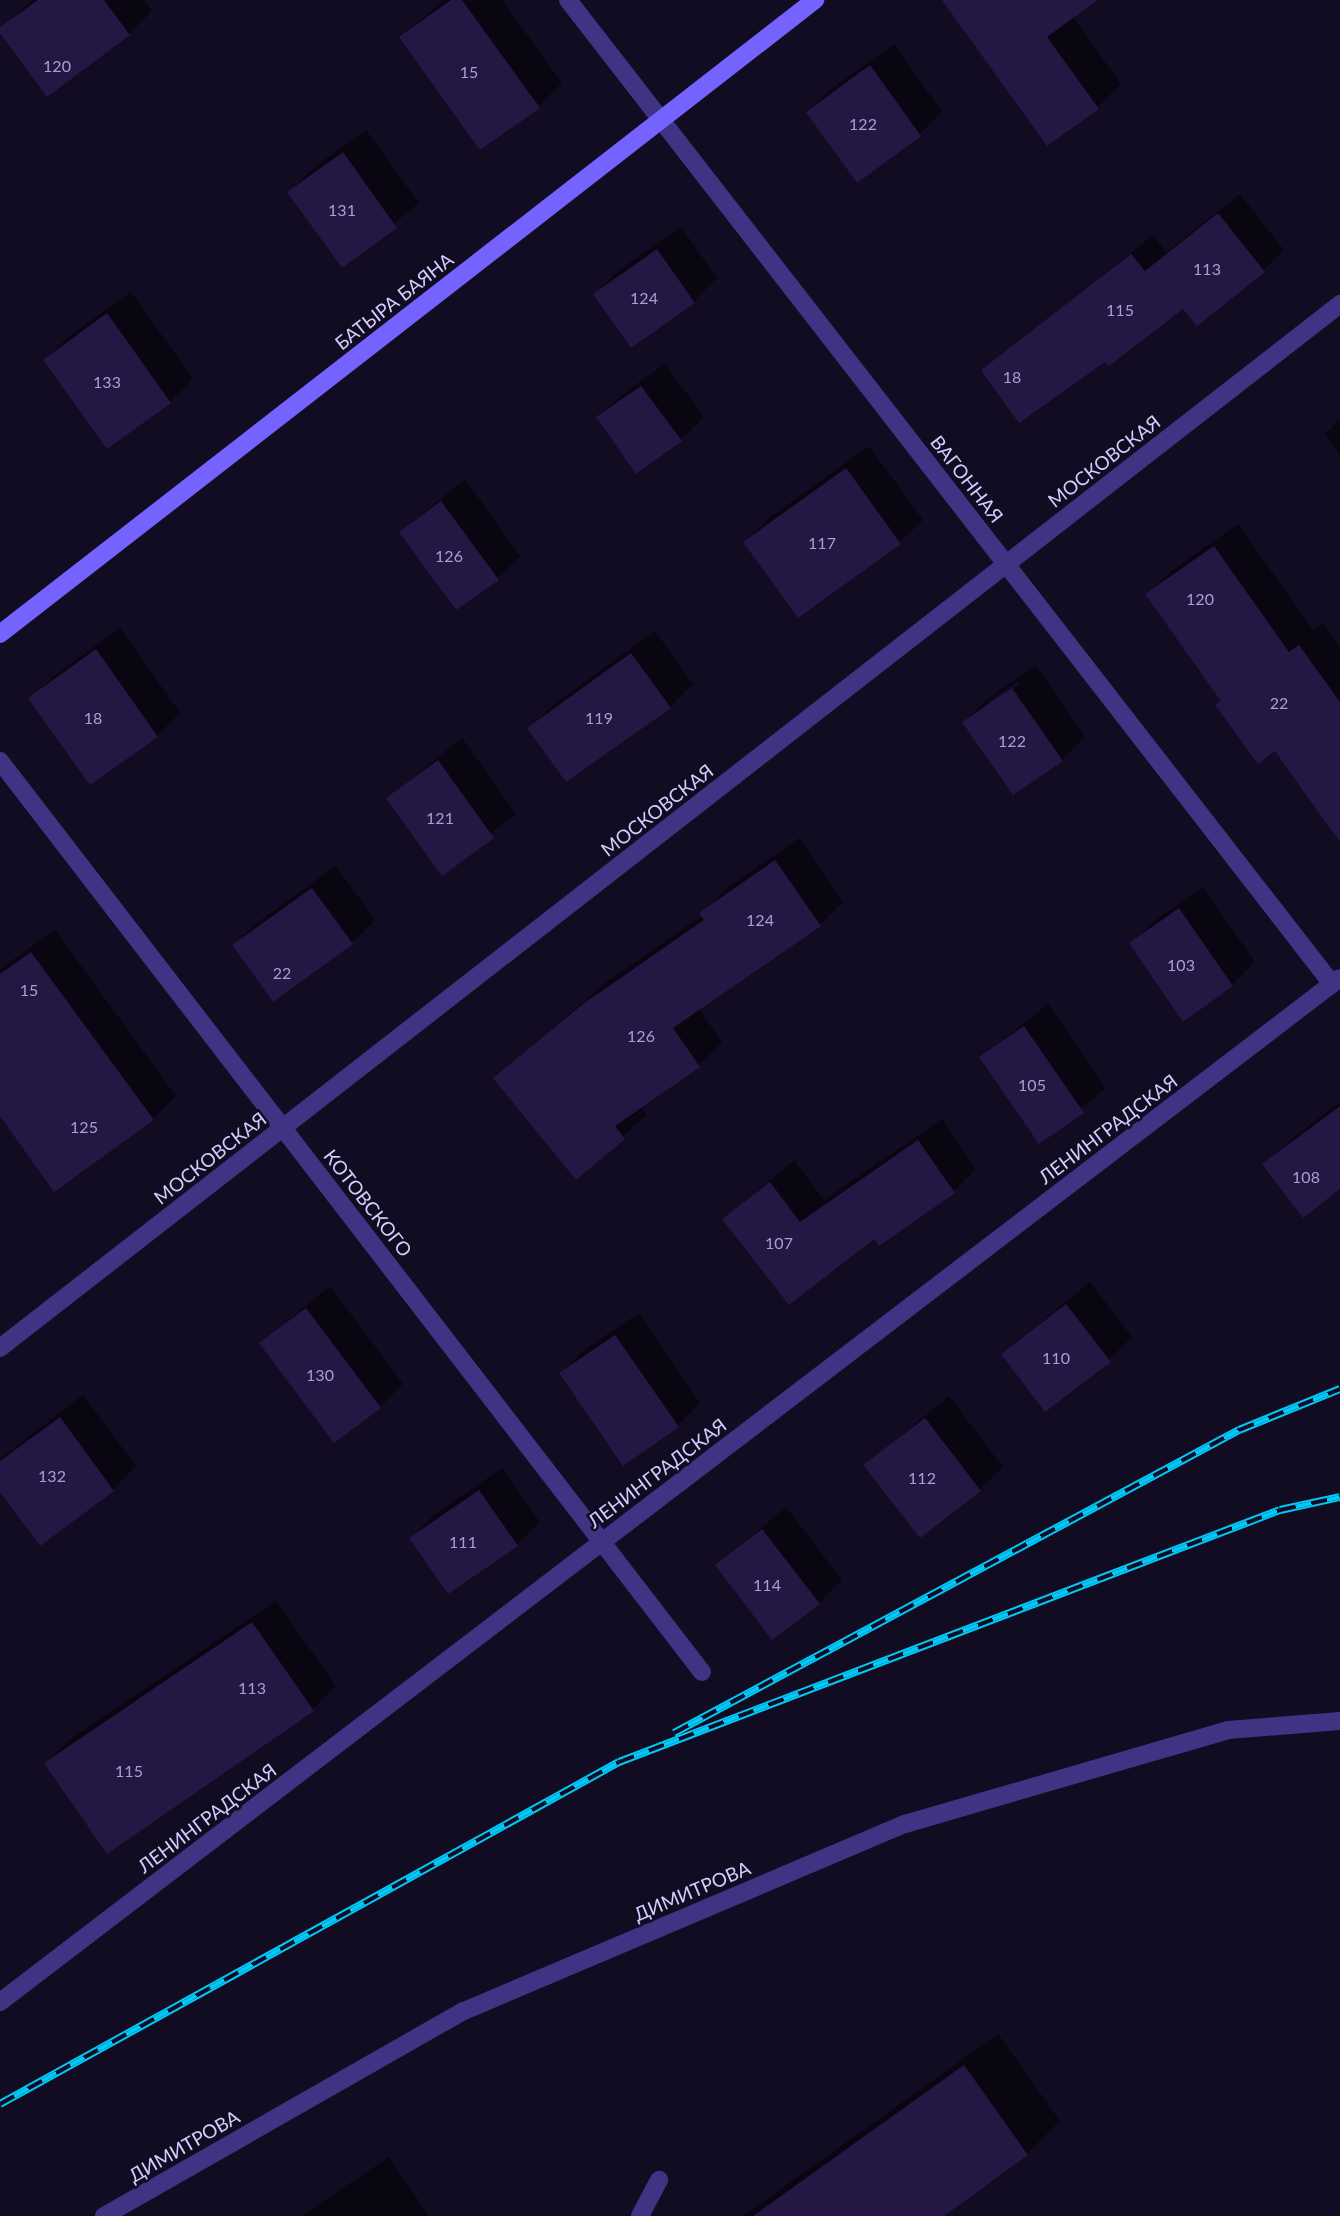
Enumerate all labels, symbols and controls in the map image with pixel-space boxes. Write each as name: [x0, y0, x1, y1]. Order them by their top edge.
house number: 120: [43, 56, 71, 76]
house number: 15: [460, 62, 478, 82]
house number: 122: [849, 114, 877, 134]
house number: 131: [328, 200, 356, 220]
street label: БАТЫРА БАЯНА: [330, 248, 458, 354]
house number: 113: [1193, 259, 1221, 279]
house number: 124: [630, 288, 658, 308]
house number: 115: [1106, 300, 1134, 320]
house number: 18: [1003, 367, 1021, 387]
house number: 133: [93, 372, 121, 392]
street label: МОСКОВСКАЯ: [1043, 410, 1165, 512]
street label: ВАГОННАЯ: [926, 431, 1008, 527]
house number: 117: [808, 533, 836, 553]
house number: 126: [435, 546, 463, 566]
house number: 120: [1186, 589, 1214, 609]
house number: 22: [1270, 693, 1288, 713]
house number: 18: [84, 708, 102, 728]
house number: 119: [585, 708, 613, 728]
house number: 122: [998, 731, 1026, 751]
street label: МОСКОВСКАЯ: [596, 759, 718, 861]
house number: 121: [426, 808, 454, 828]
house number: 124: [746, 910, 774, 930]
house number: 103: [1167, 955, 1195, 975]
house number: 22: [273, 963, 291, 983]
house number: 15: [20, 980, 38, 1000]
house number: 126: [627, 1026, 655, 1046]
street label: ЛЕНИНГРАДСКАЯ: [1034, 1069, 1182, 1189]
house number: 105: [1018, 1075, 1046, 1095]
street label: МОСКОВСКАЯ: [149, 1107, 271, 1209]
house number: 125: [70, 1117, 98, 1137]
street label: КОТОВСКОГО: [319, 1145, 417, 1261]
house number: 108: [1292, 1167, 1320, 1187]
house number: 107: [765, 1233, 793, 1253]
house number: 110: [1042, 1348, 1070, 1368]
house number: 130: [306, 1365, 334, 1385]
street label: ЛЕНИНГРАДСКАЯ: [583, 1413, 731, 1533]
house number: 132: [38, 1466, 66, 1486]
house number: 112: [908, 1468, 936, 1488]
house number: 111: [449, 1532, 477, 1552]
house number: 114: [753, 1575, 781, 1595]
house number: 113: [238, 1678, 266, 1698]
street label: ЛЕНИНГРАДСКАЯ: [133, 1758, 281, 1878]
house number: 115: [115, 1761, 143, 1781]
street label: ДИМИТРОВА: [630, 1856, 754, 1926]
street label: ДИМИТРОВА: [124, 2105, 244, 2187]

